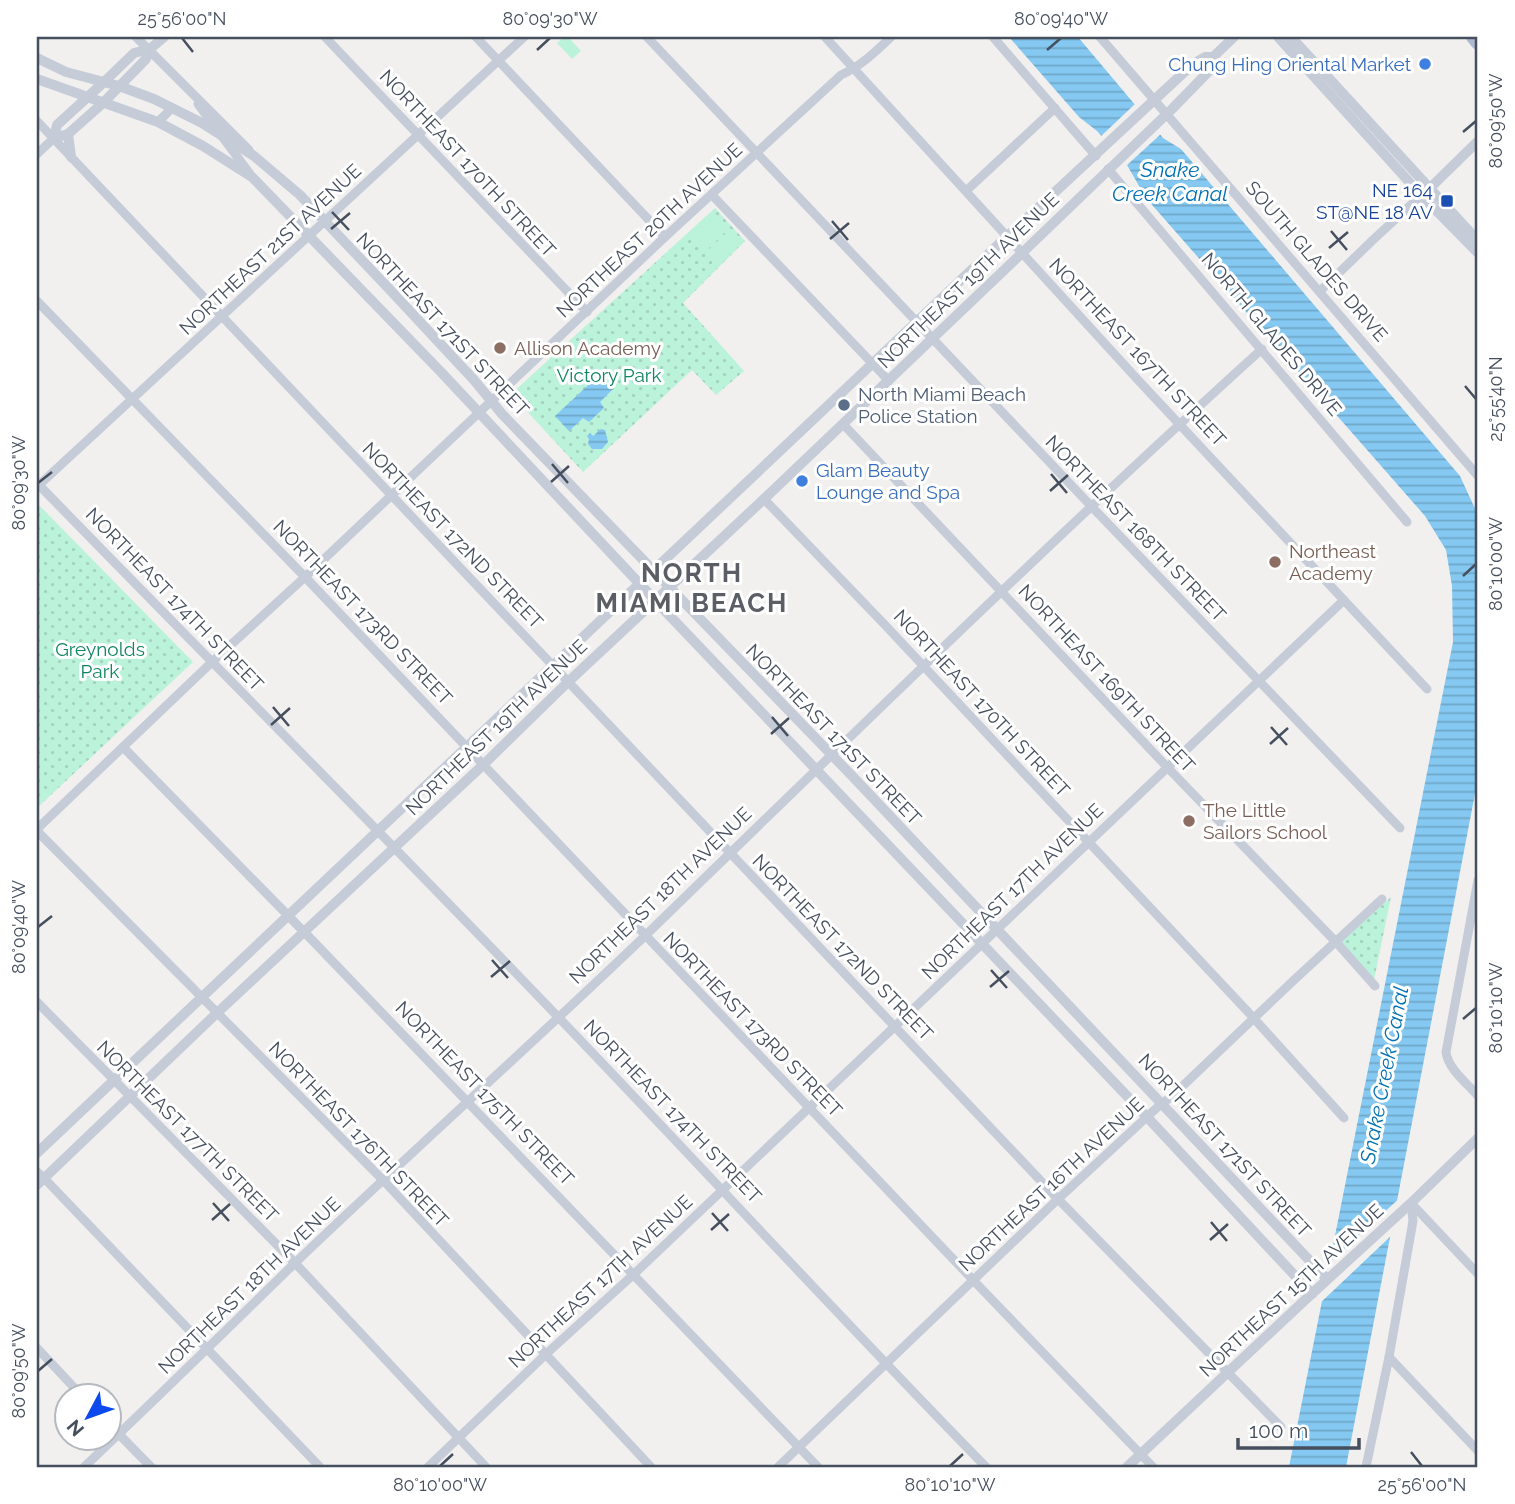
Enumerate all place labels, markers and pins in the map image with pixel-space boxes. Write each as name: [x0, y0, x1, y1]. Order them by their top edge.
place label: Chung Hing Oriental Market: [1168, 53, 1412, 75]
marker: Chung Hing Oriental Market: [1417, 56, 1433, 72]
place label: NE 164 ST@NE 18 AV: [1316, 179, 1433, 223]
marker: NE 164 ST@NE 18 AV: [1439, 193, 1455, 209]
place label: Allison Academy: [514, 337, 661, 359]
marker: Allison Academy: [492, 340, 508, 356]
place label: North Miami Beach Police Station: [858, 383, 1026, 427]
marker: North Miami Beach Police Station: [836, 397, 852, 413]
place label: Glam Beauty Lounge and Spa: [816, 459, 960, 503]
marker: Glam Beauty Lounge and Spa: [794, 473, 810, 489]
place label: Northeast Academy: [1289, 540, 1377, 584]
marker: Northeast Academy: [1267, 554, 1283, 570]
place label: The Little Sailors School: [1203, 799, 1328, 843]
marker: The Little Sailors School: [1181, 813, 1197, 829]

